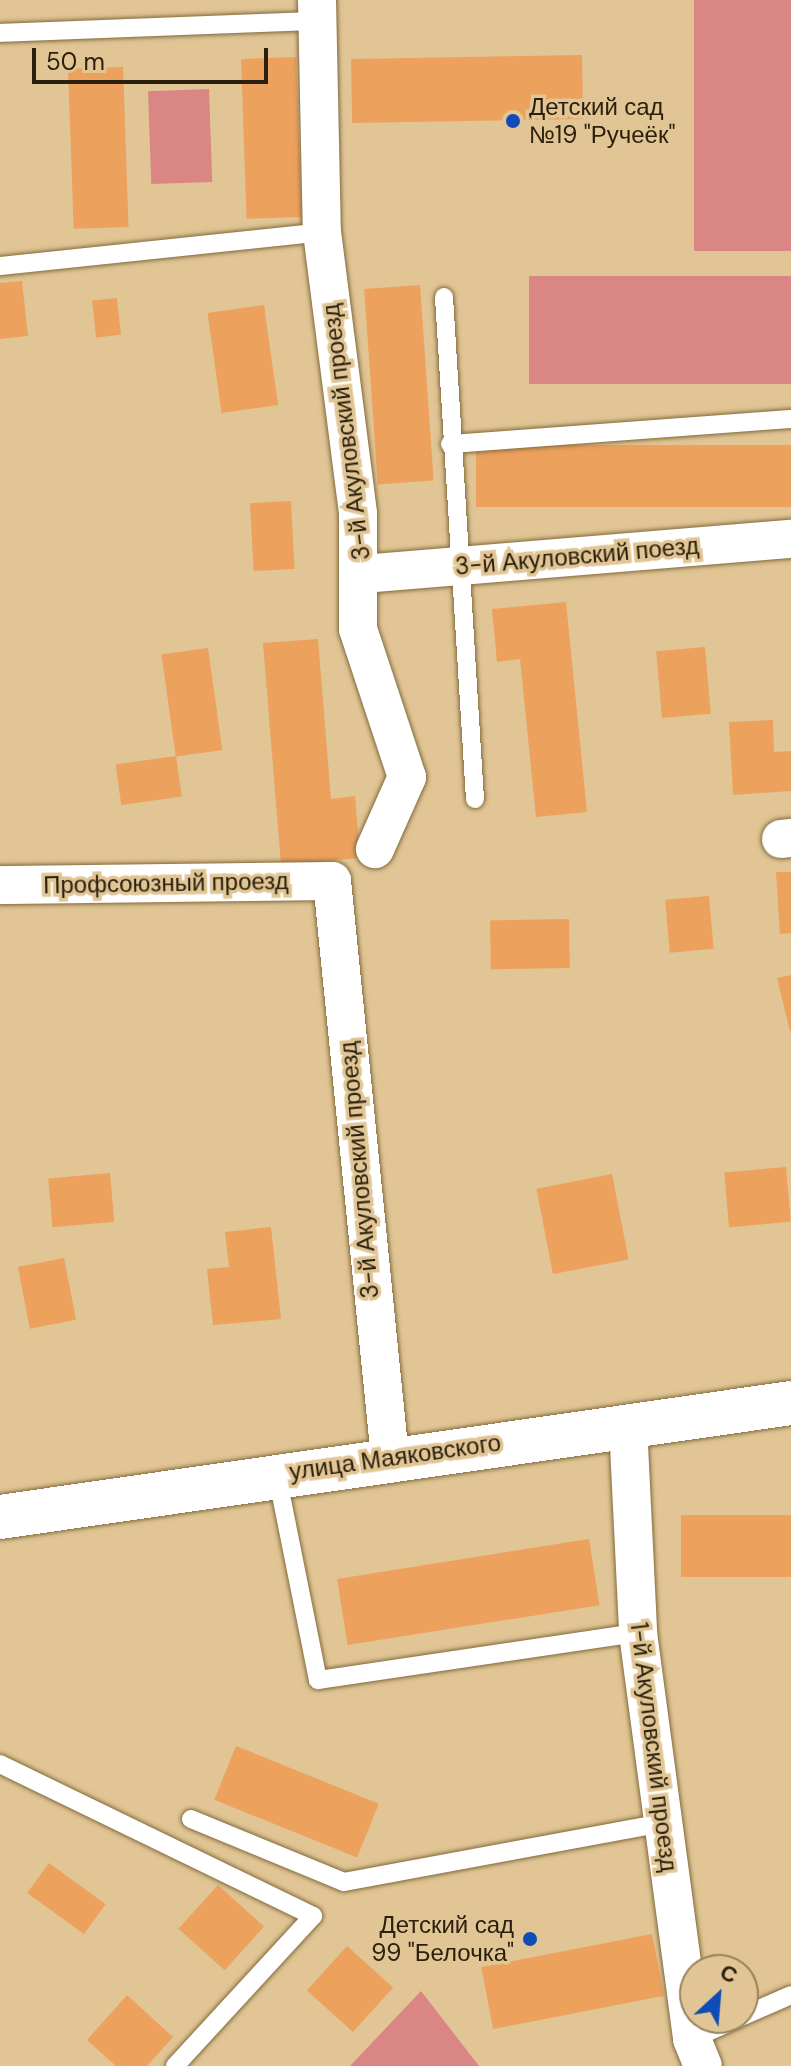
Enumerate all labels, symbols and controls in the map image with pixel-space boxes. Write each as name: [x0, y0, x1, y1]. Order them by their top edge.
scale bar: [36, 32, 272, 82]
text: 50 m: [46, 46, 105, 77]
place label: Детский сад №19 "Ручеёк": [529, 93, 675, 149]
marker: Детский сад №19 "Ручеёк": [504, 112, 522, 130]
street label: 3-й Акуловский проезд: [316, 302, 376, 562]
street label: 3-й Акуловский поезд: [454, 531, 700, 581]
street label: Профсоюзный проезд: [43, 866, 289, 900]
street label: 3-й Акуловский проезд: [333, 1040, 385, 1300]
street label: улица Маяковского: [287, 1428, 503, 1486]
street label: 1-й Акуловский проезд: [624, 1621, 684, 1873]
place label: Детский сад 99 "Белочка": [371, 1911, 514, 1967]
marker: Детский сад 99 "Белочка": [521, 1930, 539, 1948]
north arrow: [679, 1954, 759, 2034]
text: С: [715, 1957, 742, 1990]

